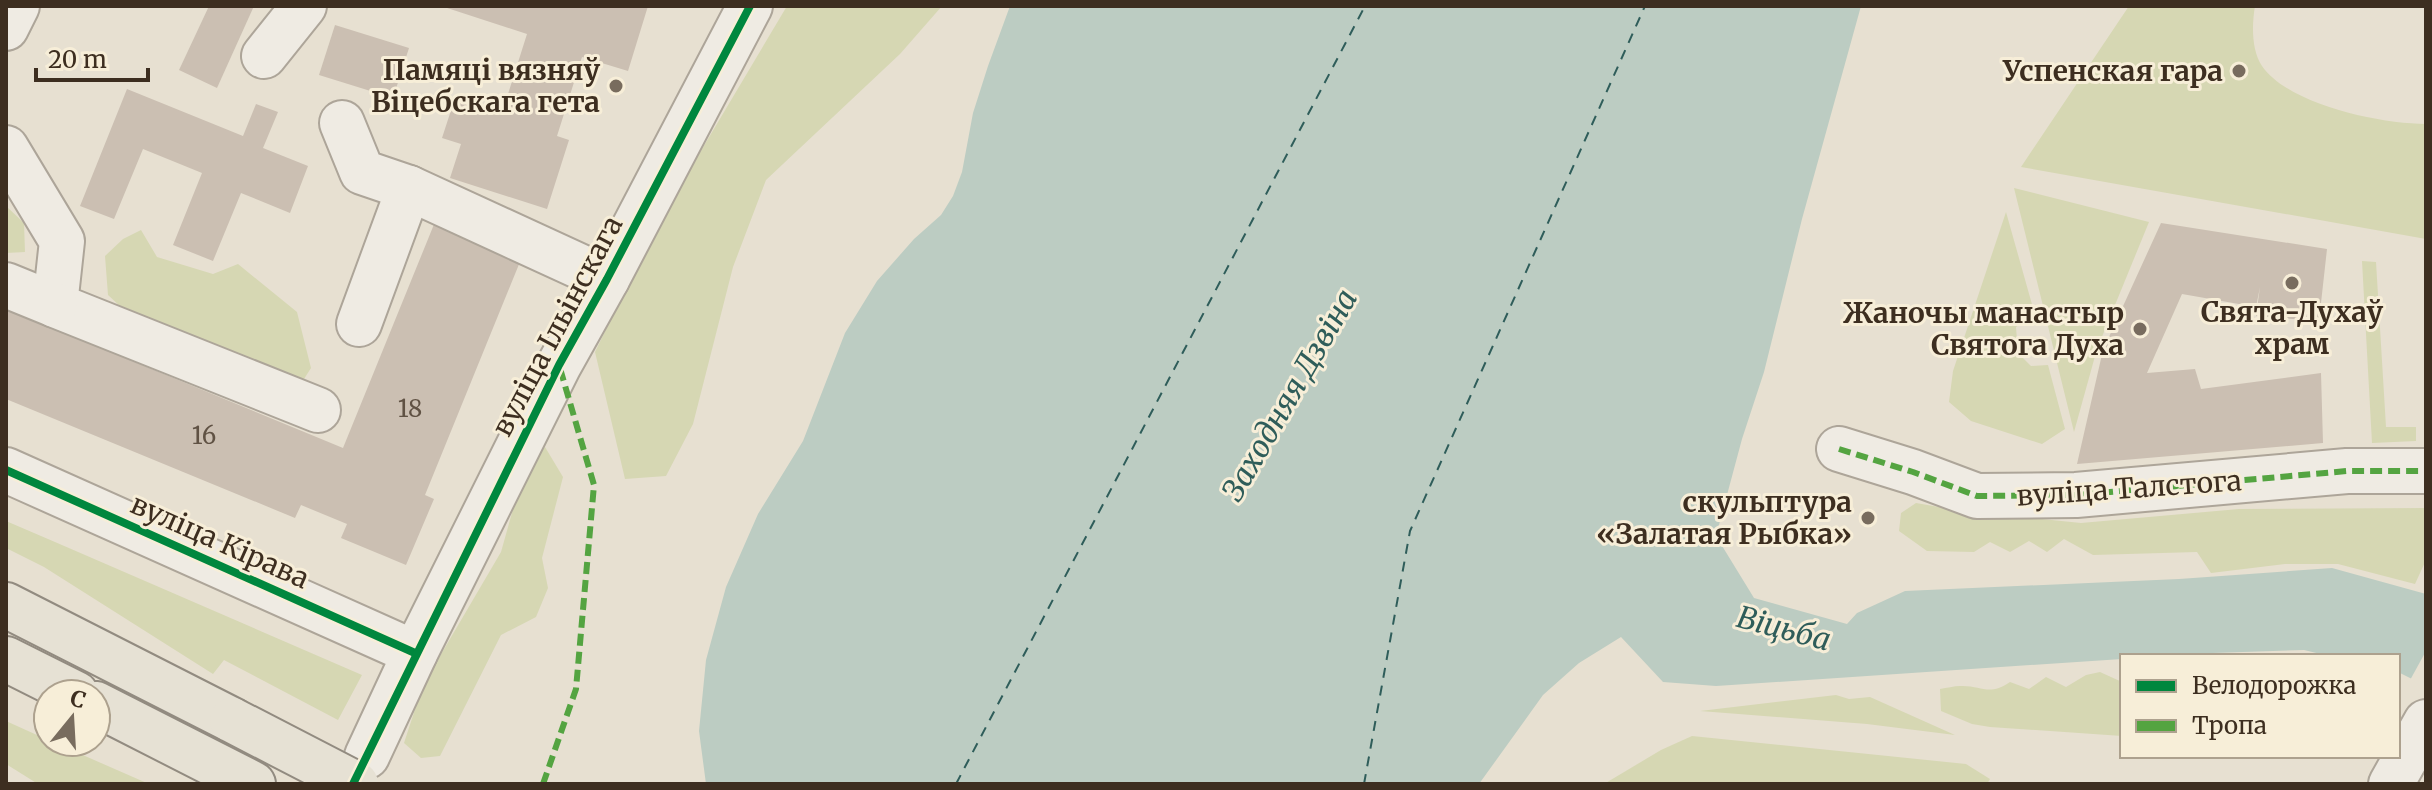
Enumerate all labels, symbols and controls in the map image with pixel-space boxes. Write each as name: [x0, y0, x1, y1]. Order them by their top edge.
scale bar: [36, 32, 148, 82]
text: 20 m: [48, 44, 107, 75]
place label: Памяці вязняў Віцебскага гета: [371, 52, 600, 120]
place label: Успенская гара: [2002, 53, 2223, 89]
marker: Успенская гара: [2230, 62, 2248, 80]
marker: Памяці вязняў Віцебскага гета: [607, 77, 625, 95]
street label: вуліца Ільінскага: [484, 210, 630, 442]
marker: Свята-Духаў храм: [2283, 274, 2301, 292]
water label: Заходняя Дзвіна: [1213, 282, 1365, 508]
place label: Свята-Духаў храм: [2201, 294, 2383, 362]
place label: Жаночы манастыр Святога Духа: [1843, 295, 2124, 363]
marker: Жаночы манастыр Святога Духа: [2131, 320, 2149, 338]
house number: 18: [398, 393, 422, 424]
house number: 16: [192, 420, 216, 451]
street label: вуліца Талстога: [2015, 462, 2243, 514]
place label: скульптура «Залатая Рыбка»: [1596, 484, 1852, 552]
street label: вуліца Кірава: [125, 486, 315, 596]
marker: скульптура «Залатая Рыбка»: [1859, 509, 1877, 527]
water label: Віцьба: [1733, 597, 1835, 659]
legend: [2120, 654, 2400, 758]
text: Велодорожка: [2192, 670, 2357, 701]
north arrow: [32, 678, 112, 758]
text: С: [67, 683, 89, 715]
text: Тропа: [2192, 710, 2267, 741]

